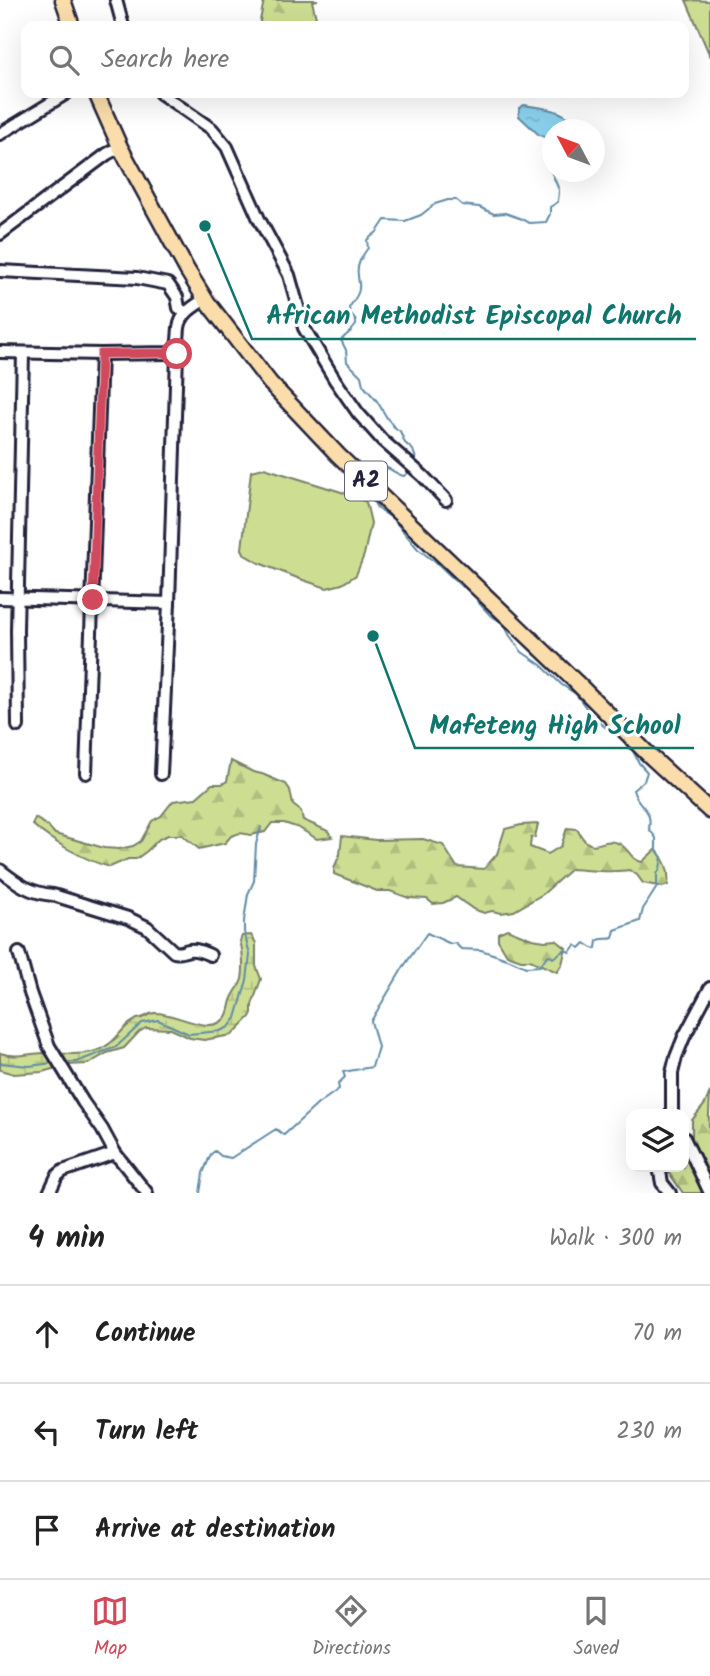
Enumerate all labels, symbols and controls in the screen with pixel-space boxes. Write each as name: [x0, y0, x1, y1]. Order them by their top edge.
search box: [21, 21, 689, 98]
text: Search here: [101, 39, 229, 81]
icon: search: [45, 41, 83, 79]
north arrow: [542, 119, 605, 182]
callout: African Methodist Episcopal Church: [252, 292, 696, 339]
text: African Methodist Episcopal Church: [266, 296, 682, 338]
route start: [161, 338, 192, 369]
road number: A2: [345, 461, 387, 500]
route end: [77, 584, 108, 615]
callout: Mafeteng High School: [415, 701, 694, 748]
text: Mafeteng High School: [429, 706, 681, 748]
map controls: [626, 1109, 689, 1172]
button: layers: [626, 1109, 689, 1172]
text: 4 min: [28, 1215, 105, 1263]
text: Walk · 300 m: [549, 1221, 682, 1257]
text: Continue: [95, 1313, 196, 1355]
icon: ahead: [28, 1315, 66, 1353]
text: 70 m: [632, 1316, 682, 1352]
text: Turn left: [95, 1411, 198, 1453]
icon: left: [28, 1413, 66, 1451]
text: 230 m: [616, 1414, 682, 1450]
text: Arrive at destination: [95, 1509, 335, 1551]
icon: arrive: [28, 1511, 66, 1549]
tab: Map: [91, 1592, 129, 1664]
tab: Directions: [312, 1592, 391, 1664]
tab: Saved: [574, 1592, 619, 1664]

